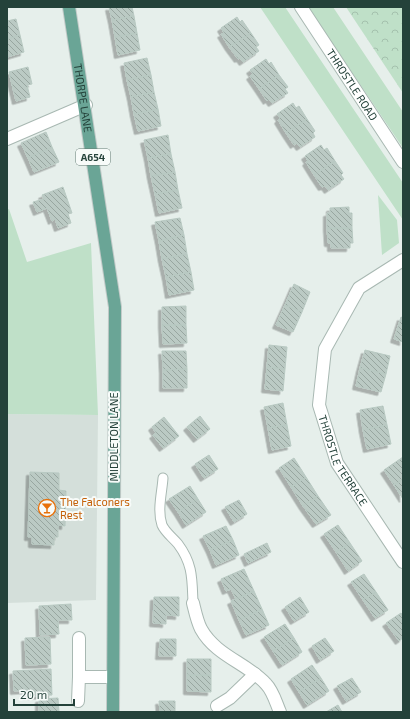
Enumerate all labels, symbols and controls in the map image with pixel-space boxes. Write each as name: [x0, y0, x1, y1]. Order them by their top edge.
street label: THROSTLE ROAD: [324, 46, 381, 123]
street label: THORPE LANE: [72, 63, 95, 133]
road number: A654: [76, 149, 110, 165]
street label: MIDDLETON LANE: [107, 392, 120, 482]
street label: THROSTLE TERRACE: [316, 413, 371, 508]
place label: The Falconers Rest: [60, 495, 130, 521]
bar icon: The Falconers Rest: [37, 498, 57, 518]
scale bar: [14, 681, 74, 707]
text: 20 m: [20, 687, 47, 701]

